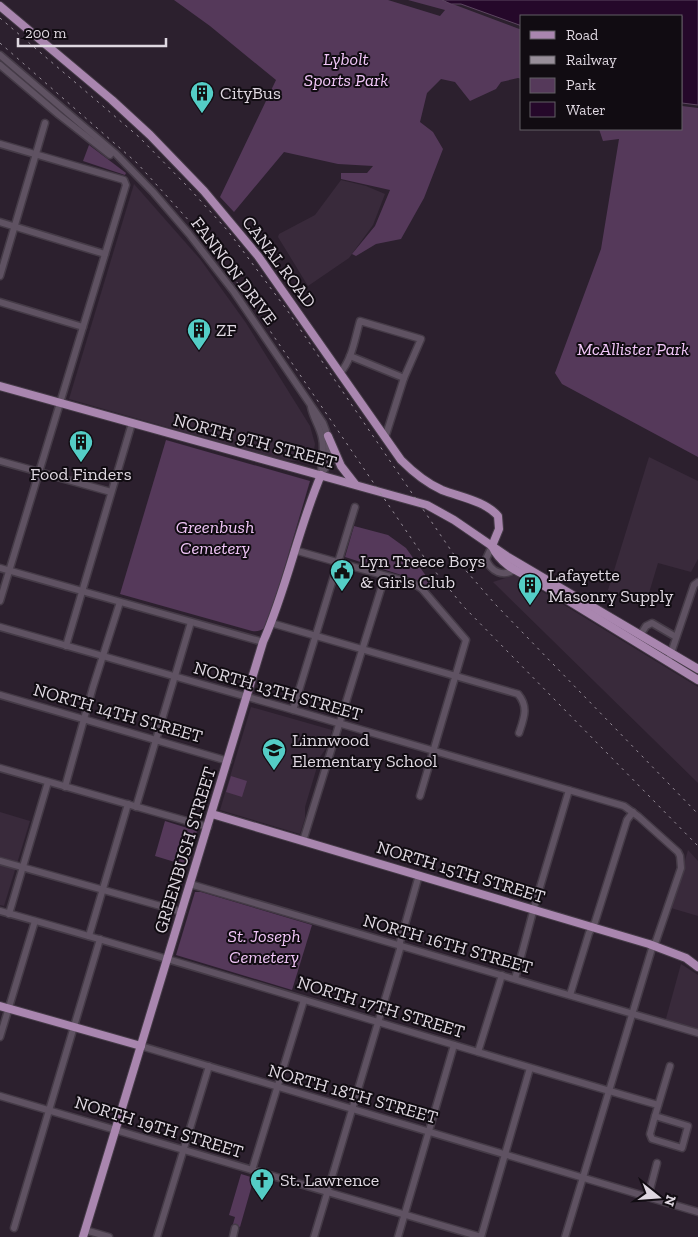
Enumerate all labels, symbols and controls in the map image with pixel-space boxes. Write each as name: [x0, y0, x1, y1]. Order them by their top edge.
scale bar: [18, 15, 165, 47]
legend: [520, 15, 683, 130]
text: 200 m: [25, 24, 66, 42]
text: Road: [566, 26, 599, 44]
park label: Lybolt Sports Park: [304, 48, 388, 91]
text: Railway: [566, 51, 617, 69]
text: Park: [566, 76, 596, 94]
building icon: CityBus: [189, 80, 215, 114]
place label: CityBus: [220, 82, 281, 104]
text: Water: [566, 101, 606, 119]
street label: CANAL ROAD: [237, 212, 321, 312]
street label: FANNON DRIVE: [186, 213, 282, 329]
building icon: ZF: [186, 317, 212, 351]
place label: ZF: [216, 319, 236, 341]
park label: McAllister Park: [577, 338, 689, 360]
street label: NORTH 9TH STREET: [171, 409, 339, 473]
building icon: Food Finders: [68, 429, 94, 463]
place label: Food Finders: [30, 463, 132, 485]
park label: Greenbush Cemetery: [176, 516, 254, 559]
place label: Lyn Treece Boys & Girls Club: [360, 550, 485, 593]
public building icon: Lyn Treece Boys & Girls Club: [329, 558, 355, 592]
place label: Lafayette Masonry Supply: [548, 564, 674, 607]
building icon: Lafayette Masonry Supply: [517, 572, 543, 606]
street label: NORTH 13TH STREET: [191, 656, 365, 726]
street label: NORTH 14TH STREET: [31, 678, 205, 748]
place label: Linnwood Elementary School: [292, 729, 437, 772]
school or university icon: Linnwood Elementary School: [261, 737, 287, 771]
street label: GREENBUSH STREET: [149, 764, 221, 936]
street label: NORTH 15TH STREET: [374, 836, 548, 908]
street label: NORTH 16TH STREET: [361, 909, 535, 979]
park label: St. Joseph Cemetery: [228, 925, 300, 968]
street label: NORTH 17TH STREET: [295, 971, 467, 1043]
street label: NORTH 18TH STREET: [266, 1059, 440, 1129]
street label: NORTH 19TH STREET: [72, 1091, 246, 1163]
church icon: St. Lawrence: [249, 1167, 275, 1201]
place label: St. Lawrence: [280, 1169, 379, 1191]
north arrow: [633, 1172, 683, 1222]
text: N: [660, 1193, 680, 1209]

